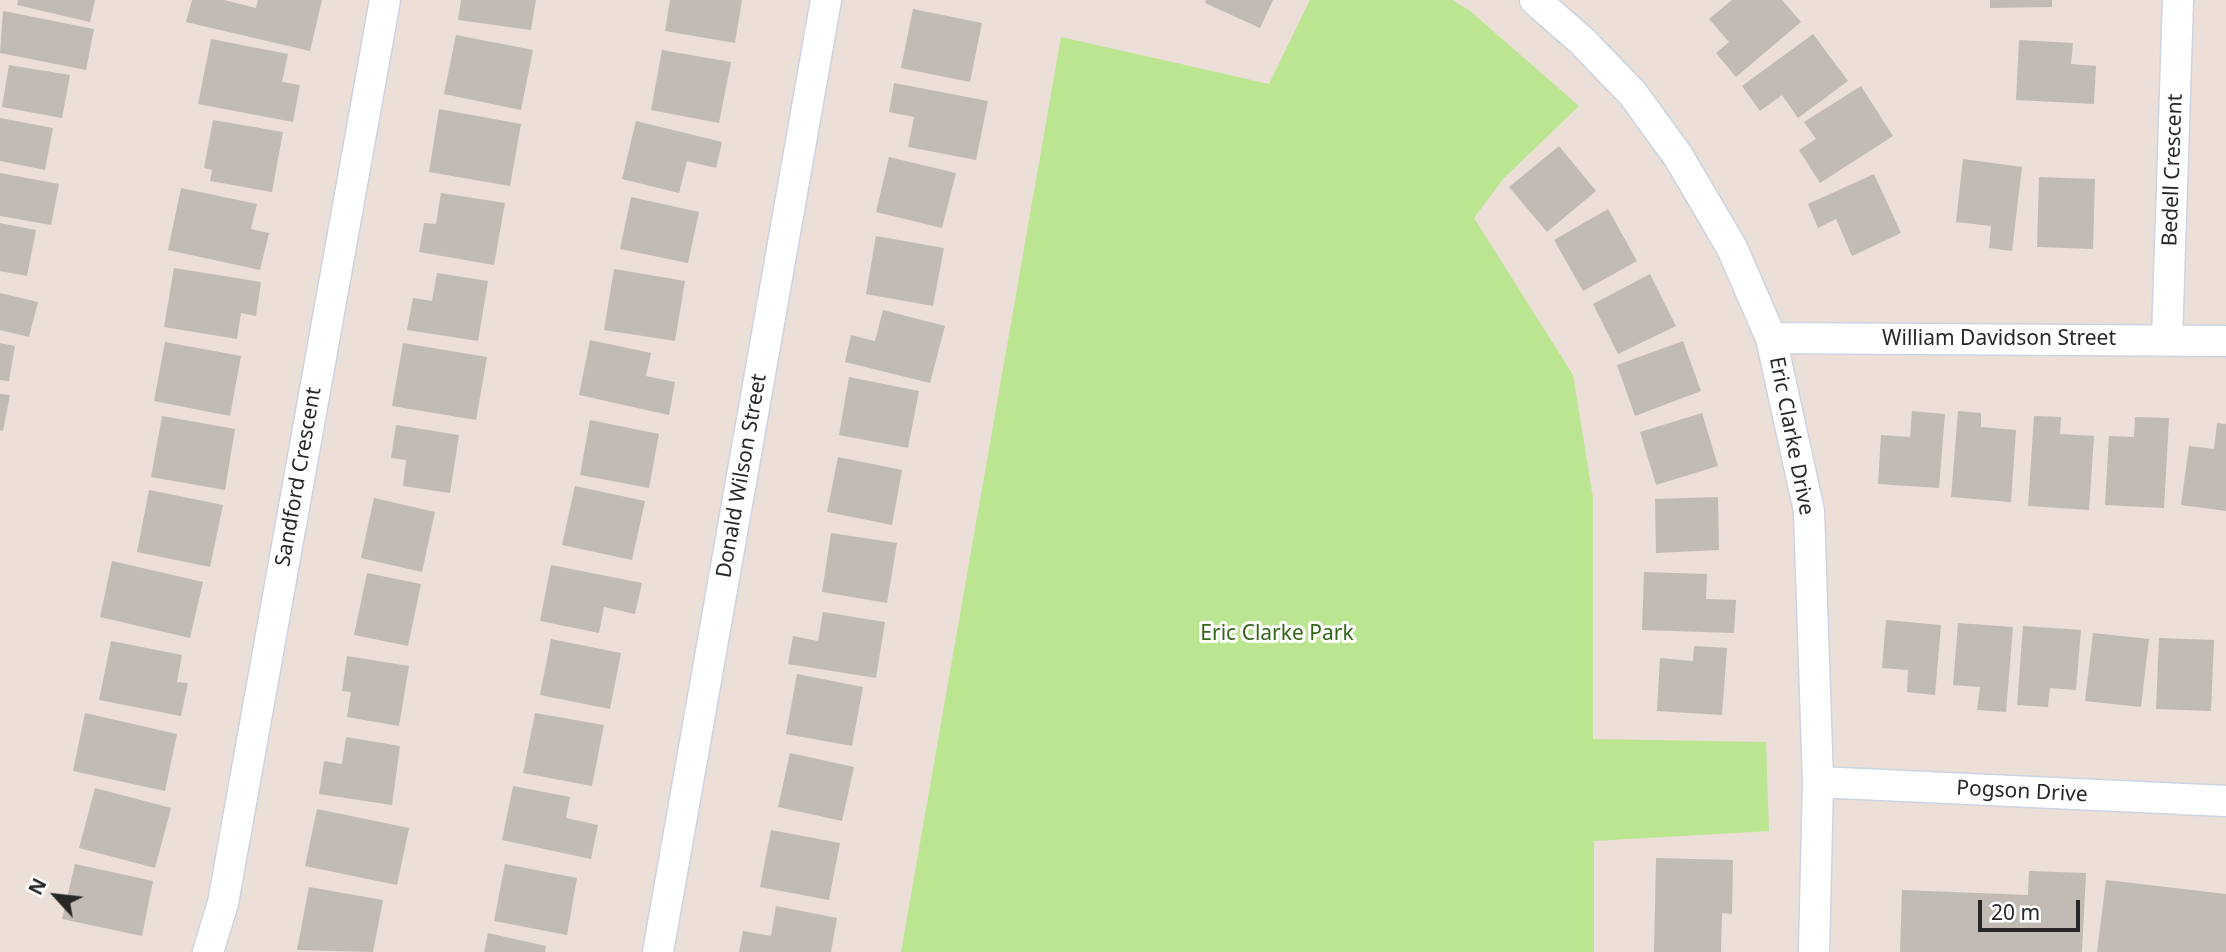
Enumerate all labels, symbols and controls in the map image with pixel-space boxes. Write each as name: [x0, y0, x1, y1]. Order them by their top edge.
street label: Bedell Crescent: [2158, 93, 2188, 247]
street label: William Davidson Street: [1882, 326, 2116, 352]
street label: Eric Clarke Drive: [1763, 355, 1819, 517]
street label: Donald Wilson Street: [712, 372, 772, 580]
street label: Sandford Crescent: [271, 385, 327, 569]
park label: Eric Clarke Park: [1200, 621, 1354, 647]
street label: Pogson Drive: [1956, 776, 2088, 808]
north arrow: [21, 861, 91, 931]
text: N: [22, 874, 52, 899]
scale bar: [1981, 886, 2082, 930]
text: 20 m: [1991, 898, 2040, 926]

